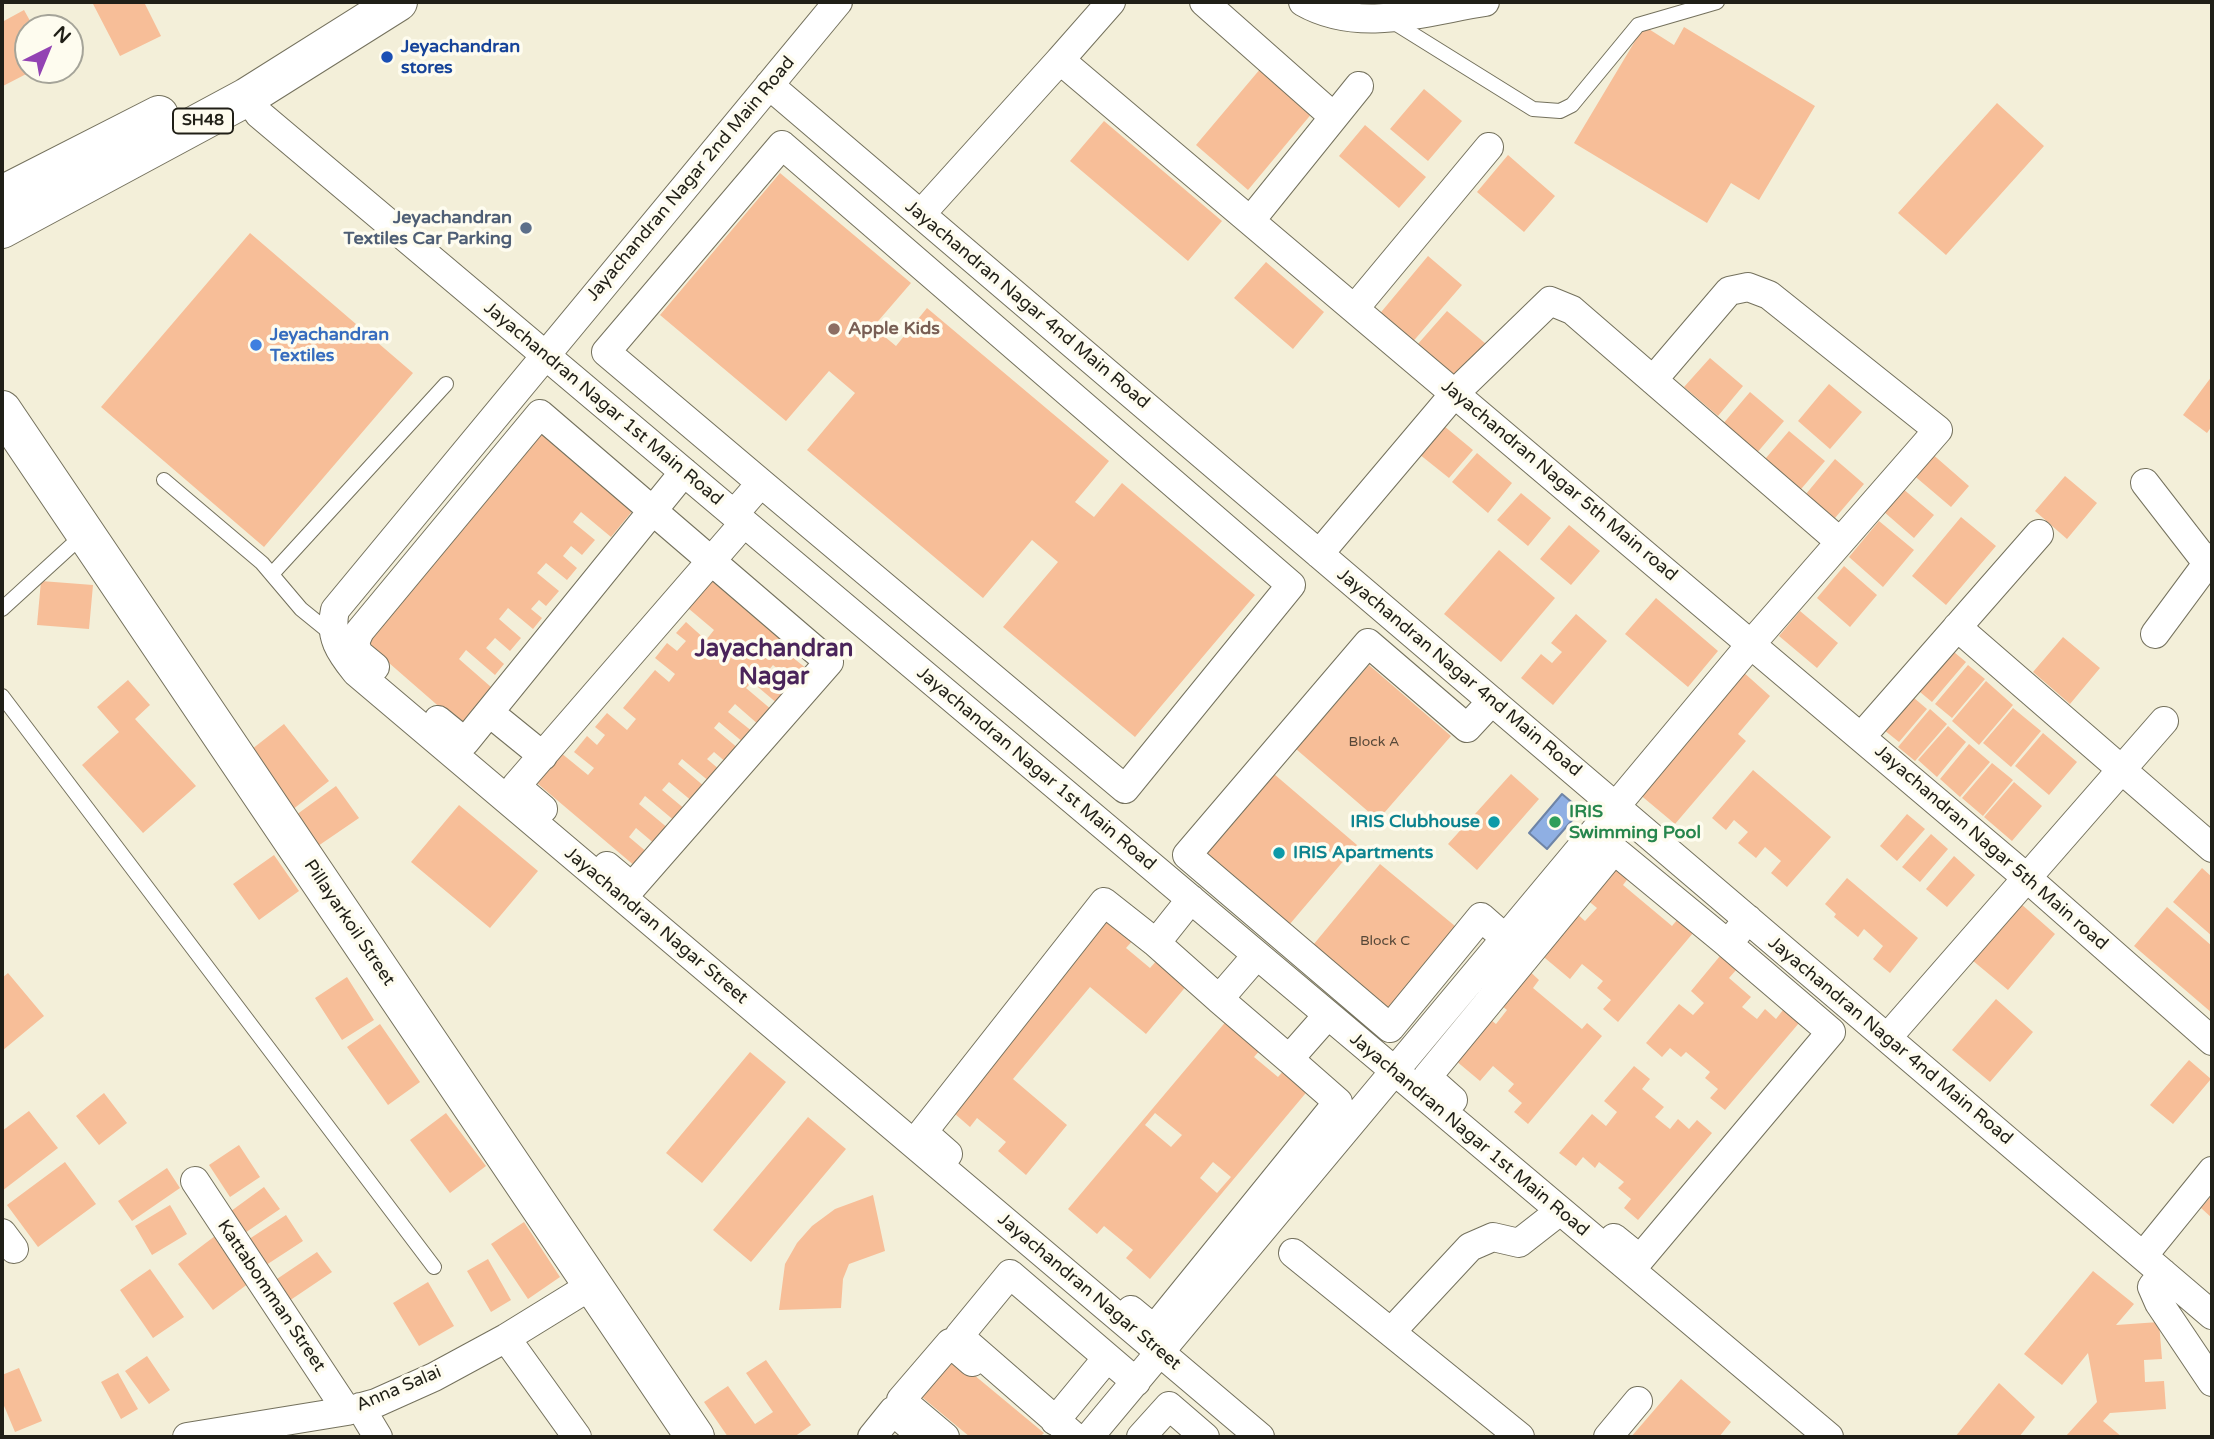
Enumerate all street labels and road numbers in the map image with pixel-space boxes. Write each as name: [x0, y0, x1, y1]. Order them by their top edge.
street label: Jayachandran Nagar 2nd Main Road: [582, 52, 800, 306]
road number: SH48: [173, 108, 233, 134]
street label: Jayachandran Nagar 4nd Main Road: [900, 196, 1154, 414]
street label: Jayachandran Nagar 1st Main Road: [479, 298, 727, 510]
street label: Jayachandran Nagar 5th Main road: [1436, 376, 1682, 586]
street label: Jayachandran Nagar 4nd Main Road: [1332, 564, 1586, 782]
street label: Jayachandran Nagar 1st Main Road: [912, 663, 1160, 875]
street label: Jayachandran Nagar 5th Main road: [1870, 741, 2112, 955]
street label: Jayachandran Nagar Street: [560, 843, 752, 1009]
street label: Pillayarkoil Street: [299, 856, 399, 990]
street label: Jayachandran Nagar 4nd Main Road: [1763, 932, 2017, 1150]
street label: Jayachandran Nagar 1st Main Road: [1345, 1029, 1593, 1241]
street label: Jayachandran Nagar Street: [993, 1209, 1185, 1375]
street label: Kattabomman Street: [212, 1216, 330, 1376]
street label: Anna Salai: [353, 1361, 445, 1417]

